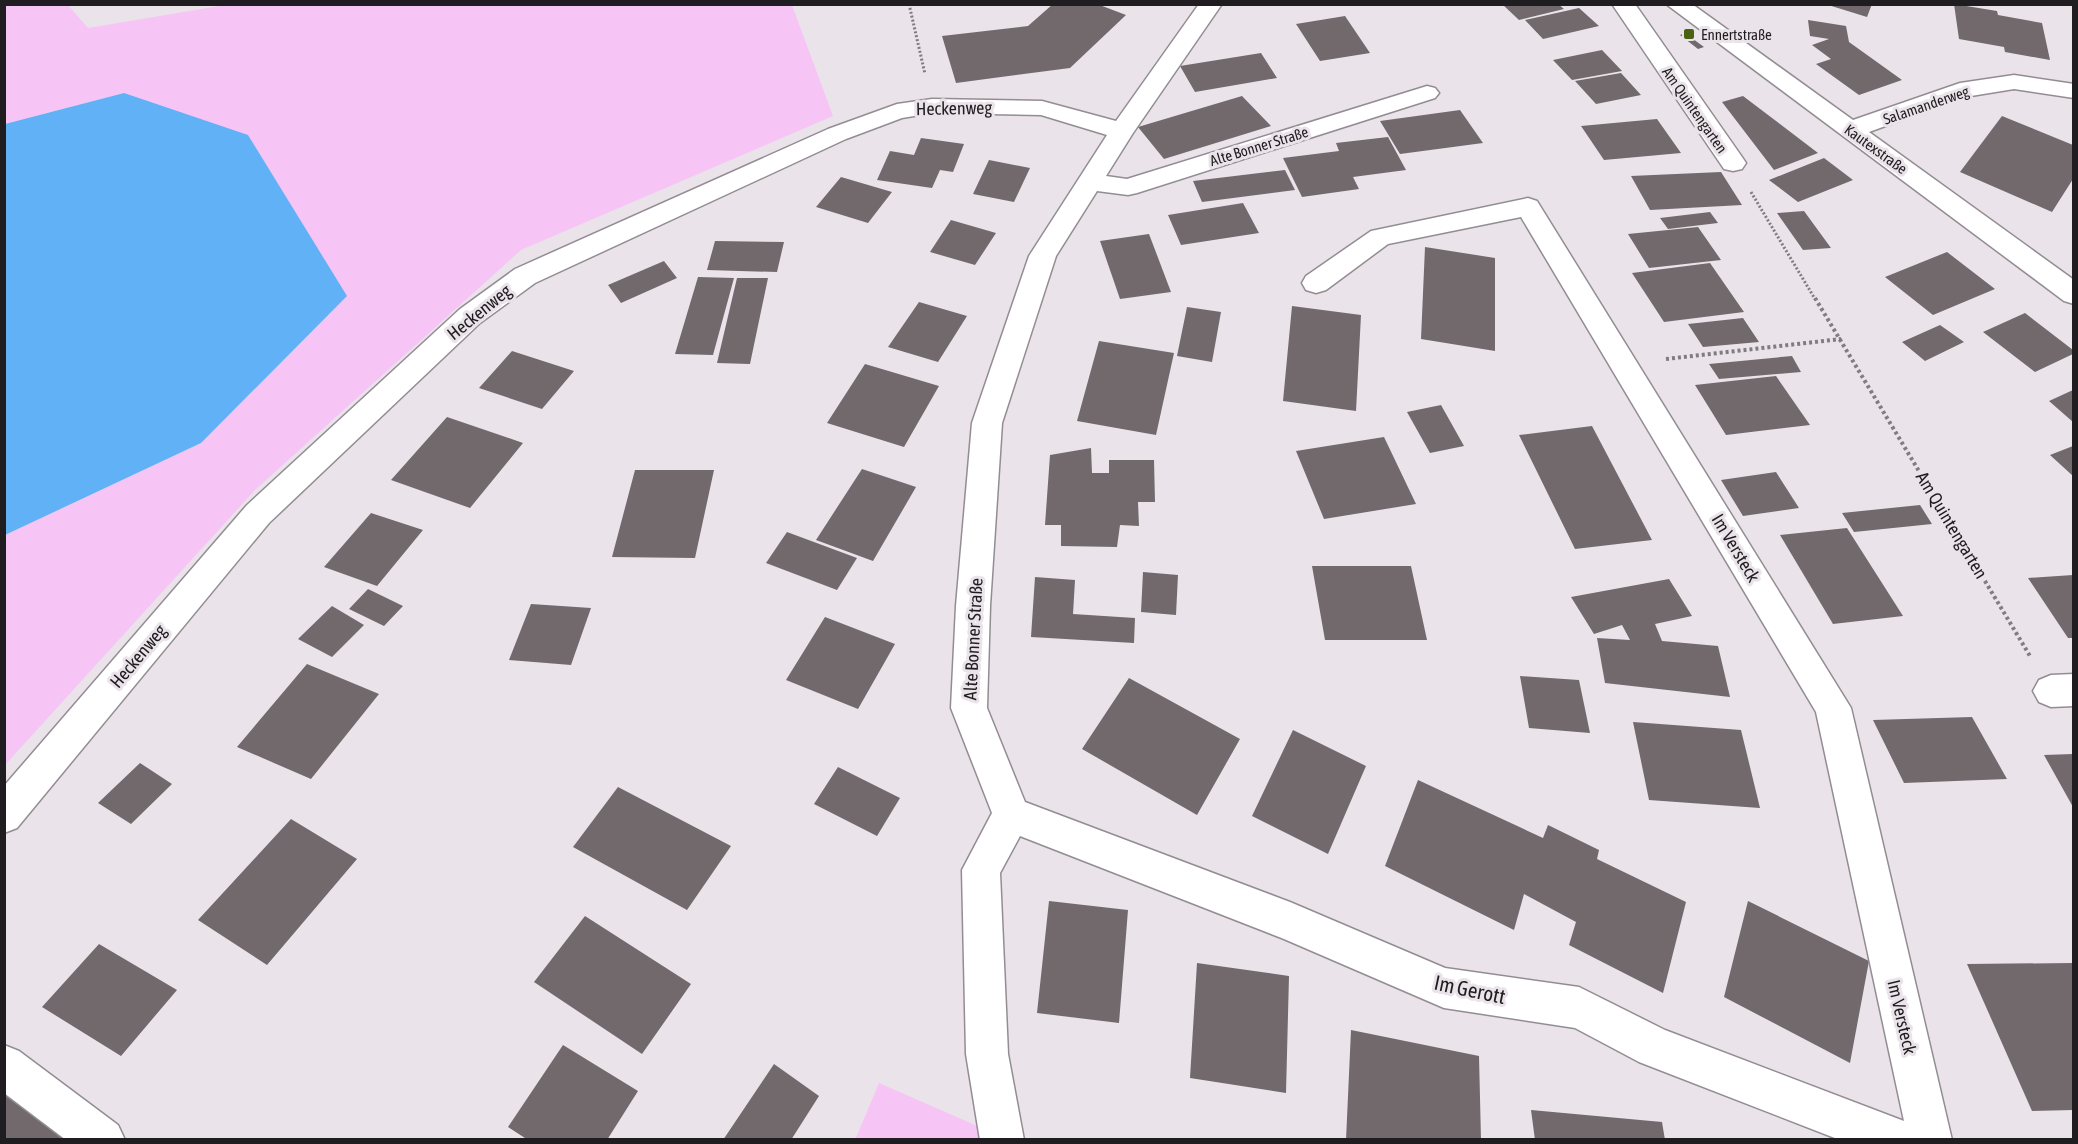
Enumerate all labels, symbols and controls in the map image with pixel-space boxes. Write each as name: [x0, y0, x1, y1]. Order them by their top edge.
place label: Ennertstraße: [1701, 26, 1772, 43]
marker: Ennertstraße: [1682, 27, 1696, 41]
street label: Am Quintengarten: [1659, 64, 1731, 156]
street label: Salamanderweg: [1881, 82, 1972, 128]
street label: Heckenweg: [916, 97, 993, 119]
street label: Kautexstraße: [1842, 121, 1911, 177]
street label: Alte Bonner Straße: [1208, 123, 1310, 169]
street label: Heckenweg: [443, 280, 515, 344]
street label: Am Quintengarten: [1912, 468, 1992, 582]
street label: Im Versteck: [1707, 510, 1765, 586]
street label: Alte Bonner Straße: [959, 577, 987, 701]
street label: Heckenweg: [105, 620, 171, 692]
street label: Im Gerott: [1432, 970, 1508, 1008]
street label: Im Versteck: [1883, 978, 1921, 1056]

